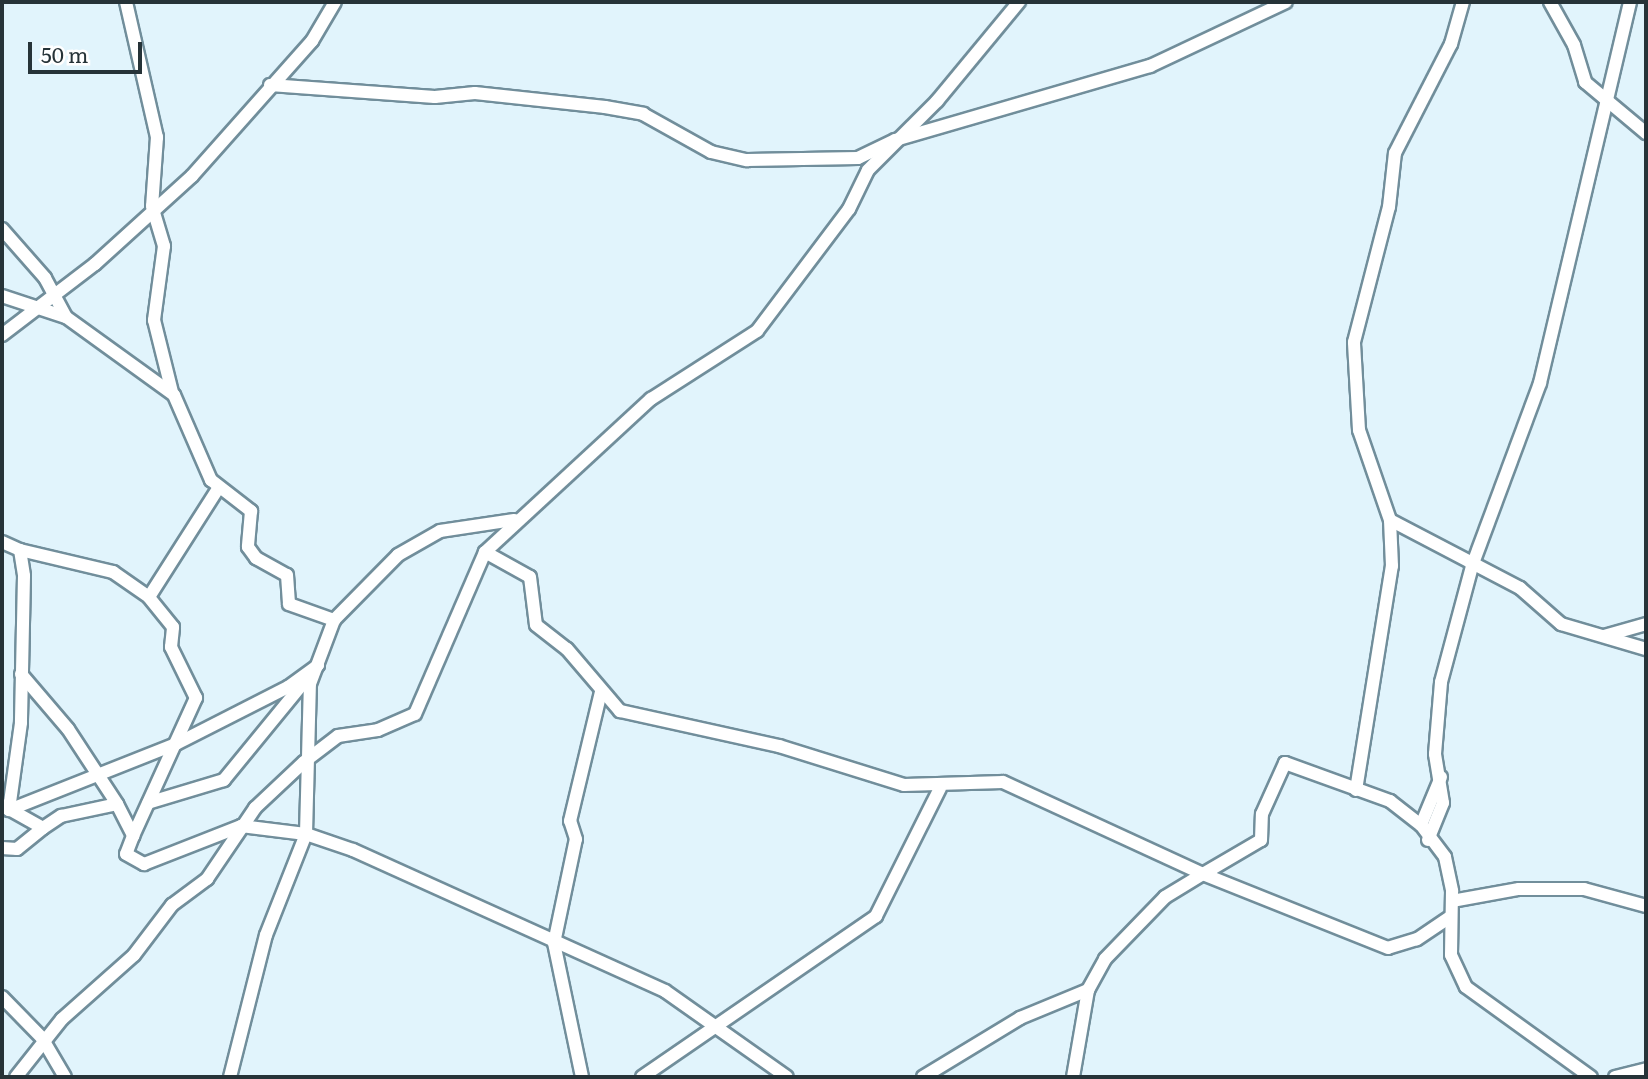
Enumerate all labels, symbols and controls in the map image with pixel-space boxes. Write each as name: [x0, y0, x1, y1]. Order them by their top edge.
scale bar: [32, 28, 145, 72]
text: 50 m: [41, 38, 88, 69]

